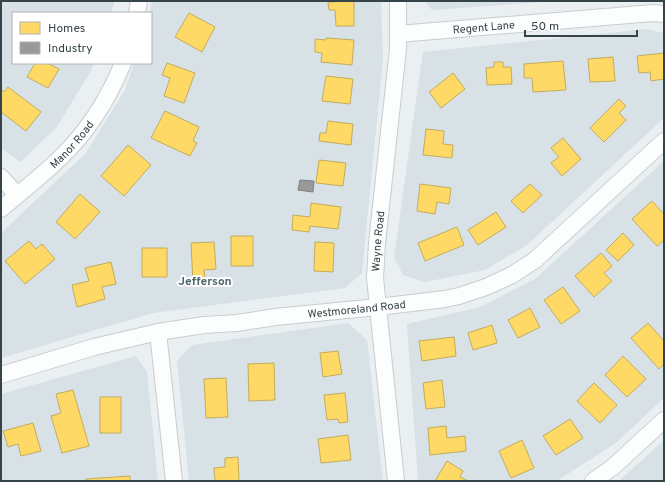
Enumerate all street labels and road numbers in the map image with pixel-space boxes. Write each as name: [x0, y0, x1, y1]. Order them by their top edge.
street label: Regent Lane: [452, 18, 516, 37]
street label: Manor Road: [47, 118, 97, 172]
street label: Wayne Road: [369, 210, 388, 272]
street label: Westmoreland Road: [307, 298, 407, 322]

